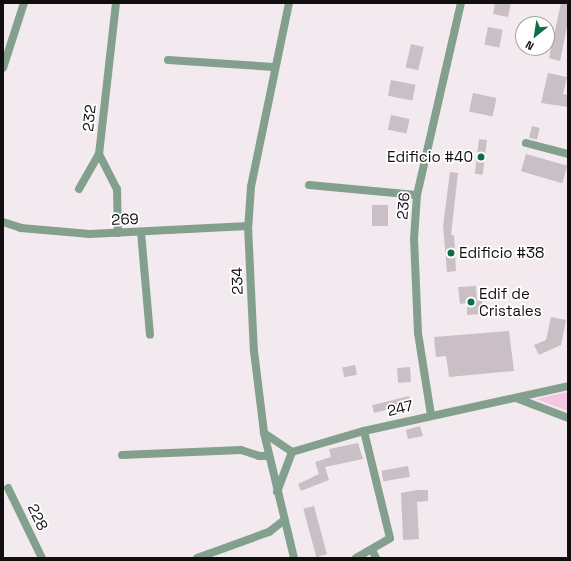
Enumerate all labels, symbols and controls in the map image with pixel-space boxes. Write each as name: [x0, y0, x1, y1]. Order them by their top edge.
north arrow: [515, 16, 555, 56]
text: N: [523, 38, 536, 53]
street label: 232: [79, 104, 99, 132]
place label: Edificio #40: [387, 148, 473, 166]
marker: Edificio #40: [476, 152, 486, 162]
street label: 236: [393, 192, 413, 220]
street label: 269: [111, 209, 139, 229]
place label: Edificio #38: [459, 244, 544, 262]
marker: Edificio #38: [446, 248, 456, 258]
street label: 234: [228, 267, 246, 295]
place label: Edif de Cristales: [479, 284, 542, 319]
marker: Edif de Cristales: [466, 297, 476, 307]
street label: 247: [385, 396, 415, 420]
street label: 228: [24, 501, 52, 533]

